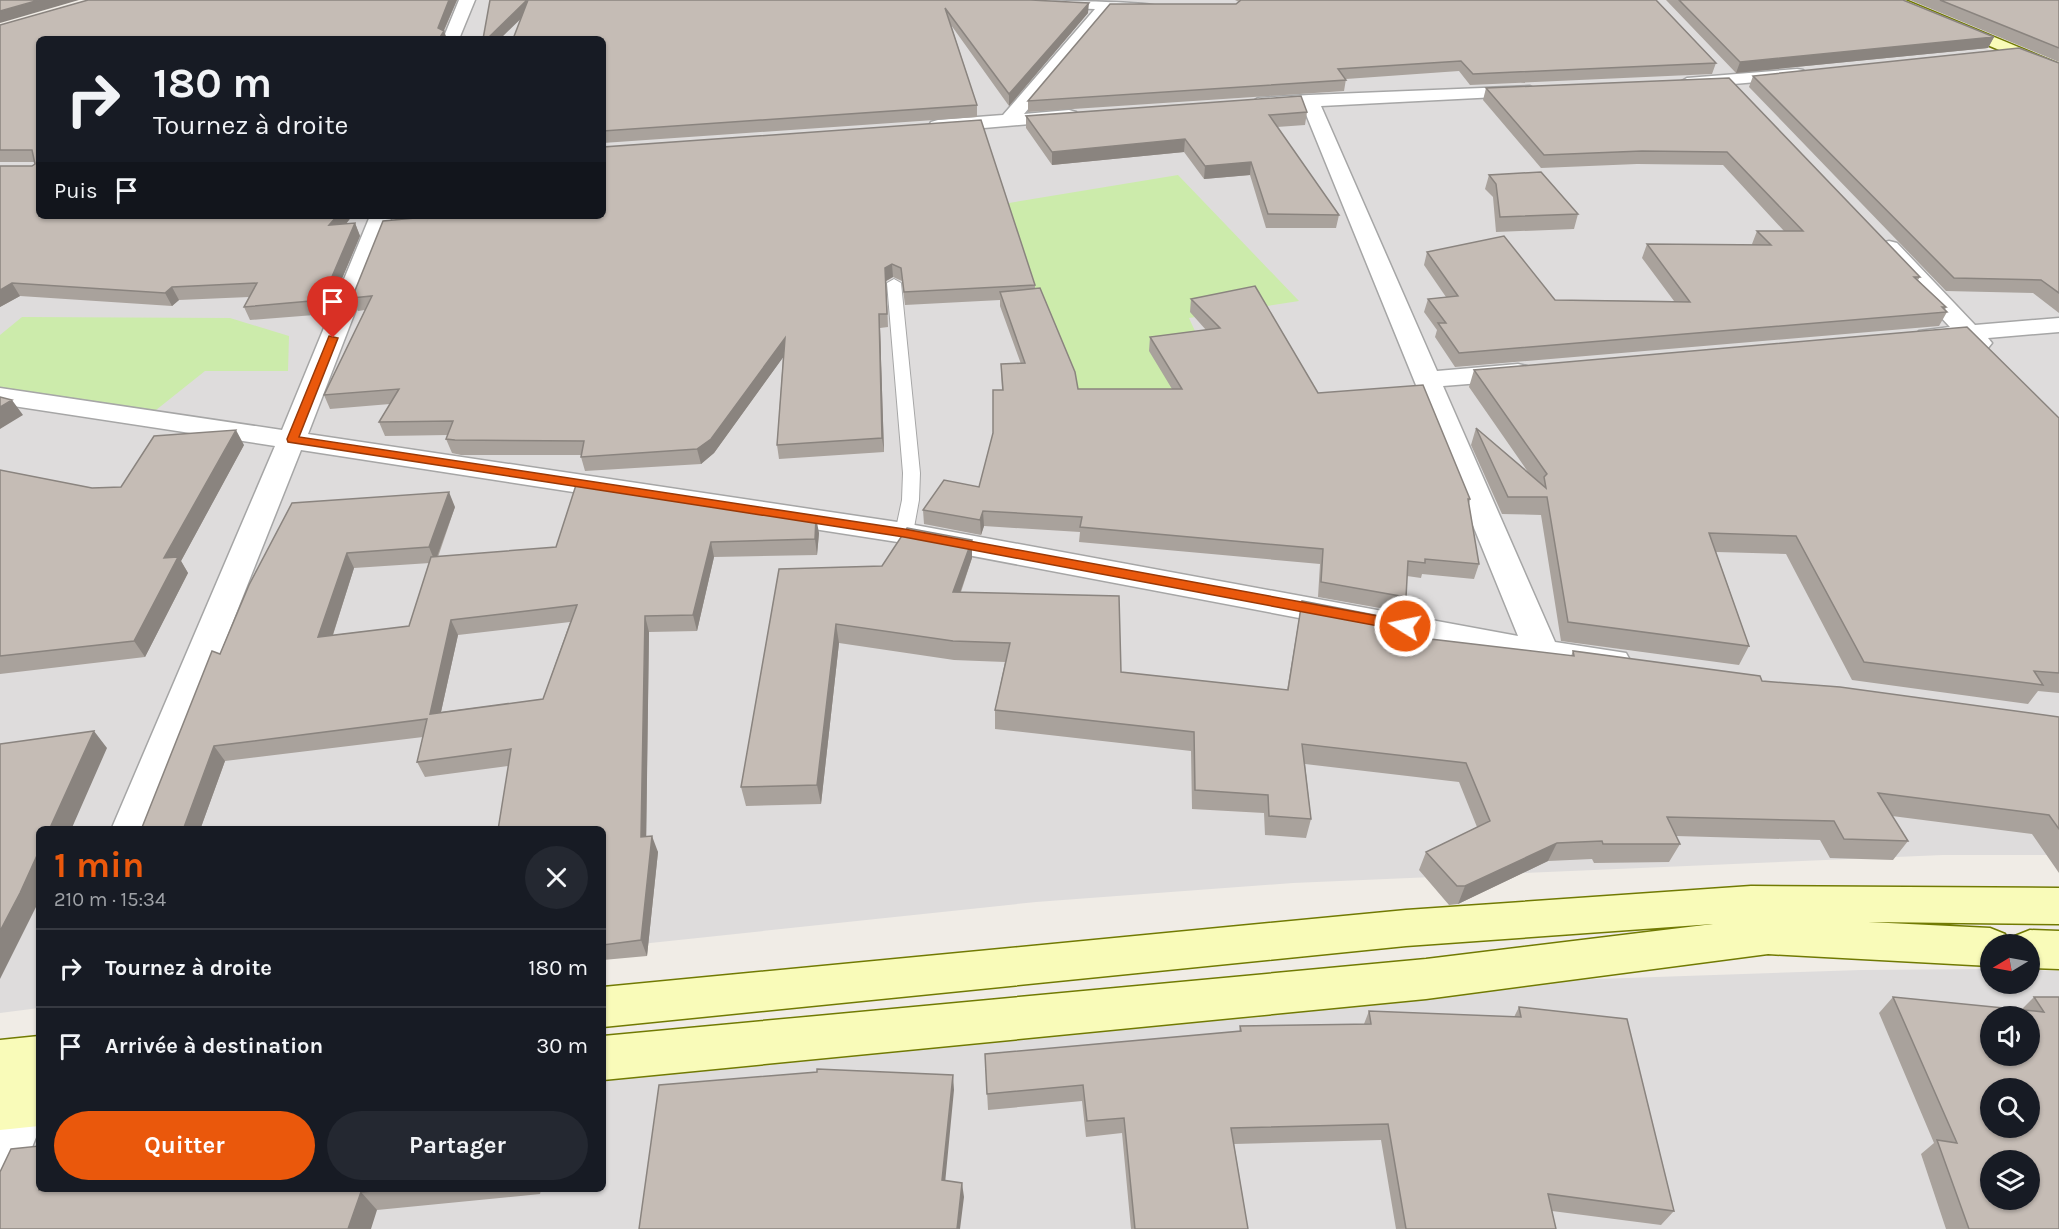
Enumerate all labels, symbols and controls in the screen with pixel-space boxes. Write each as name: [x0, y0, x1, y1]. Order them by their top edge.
text: 180 m: [153, 58, 272, 108]
icon: right: [54, 60, 132, 138]
text: Tournez à droite: [153, 109, 348, 141]
icon: arrive: [110, 174, 143, 207]
text: Puis: [54, 178, 98, 204]
pin: [307, 276, 358, 338]
icon: arrive: [316, 285, 349, 318]
position arrow: [1373, 594, 1437, 658]
text: 1 min: [54, 844, 144, 886]
button: close: [525, 846, 588, 909]
text: 210 m · 15:34: [54, 888, 166, 911]
north arrow: [1980, 934, 2040, 994]
map controls: [1980, 934, 2040, 1210]
icon: right: [54, 952, 87, 985]
text: Tournez à droite: [105, 955, 272, 981]
text: 180 m: [528, 955, 588, 981]
button: sound: [1980, 1006, 2040, 1066]
icon: arrive: [54, 1030, 87, 1063]
text: Arrivée à destination: [105, 1033, 323, 1059]
text: 30 m: [536, 1033, 588, 1059]
button: search: [1980, 1078, 2040, 1138]
button: Quitter: [54, 1111, 315, 1180]
button: Partager: [327, 1111, 588, 1180]
button: layers: [1980, 1150, 2040, 1210]

